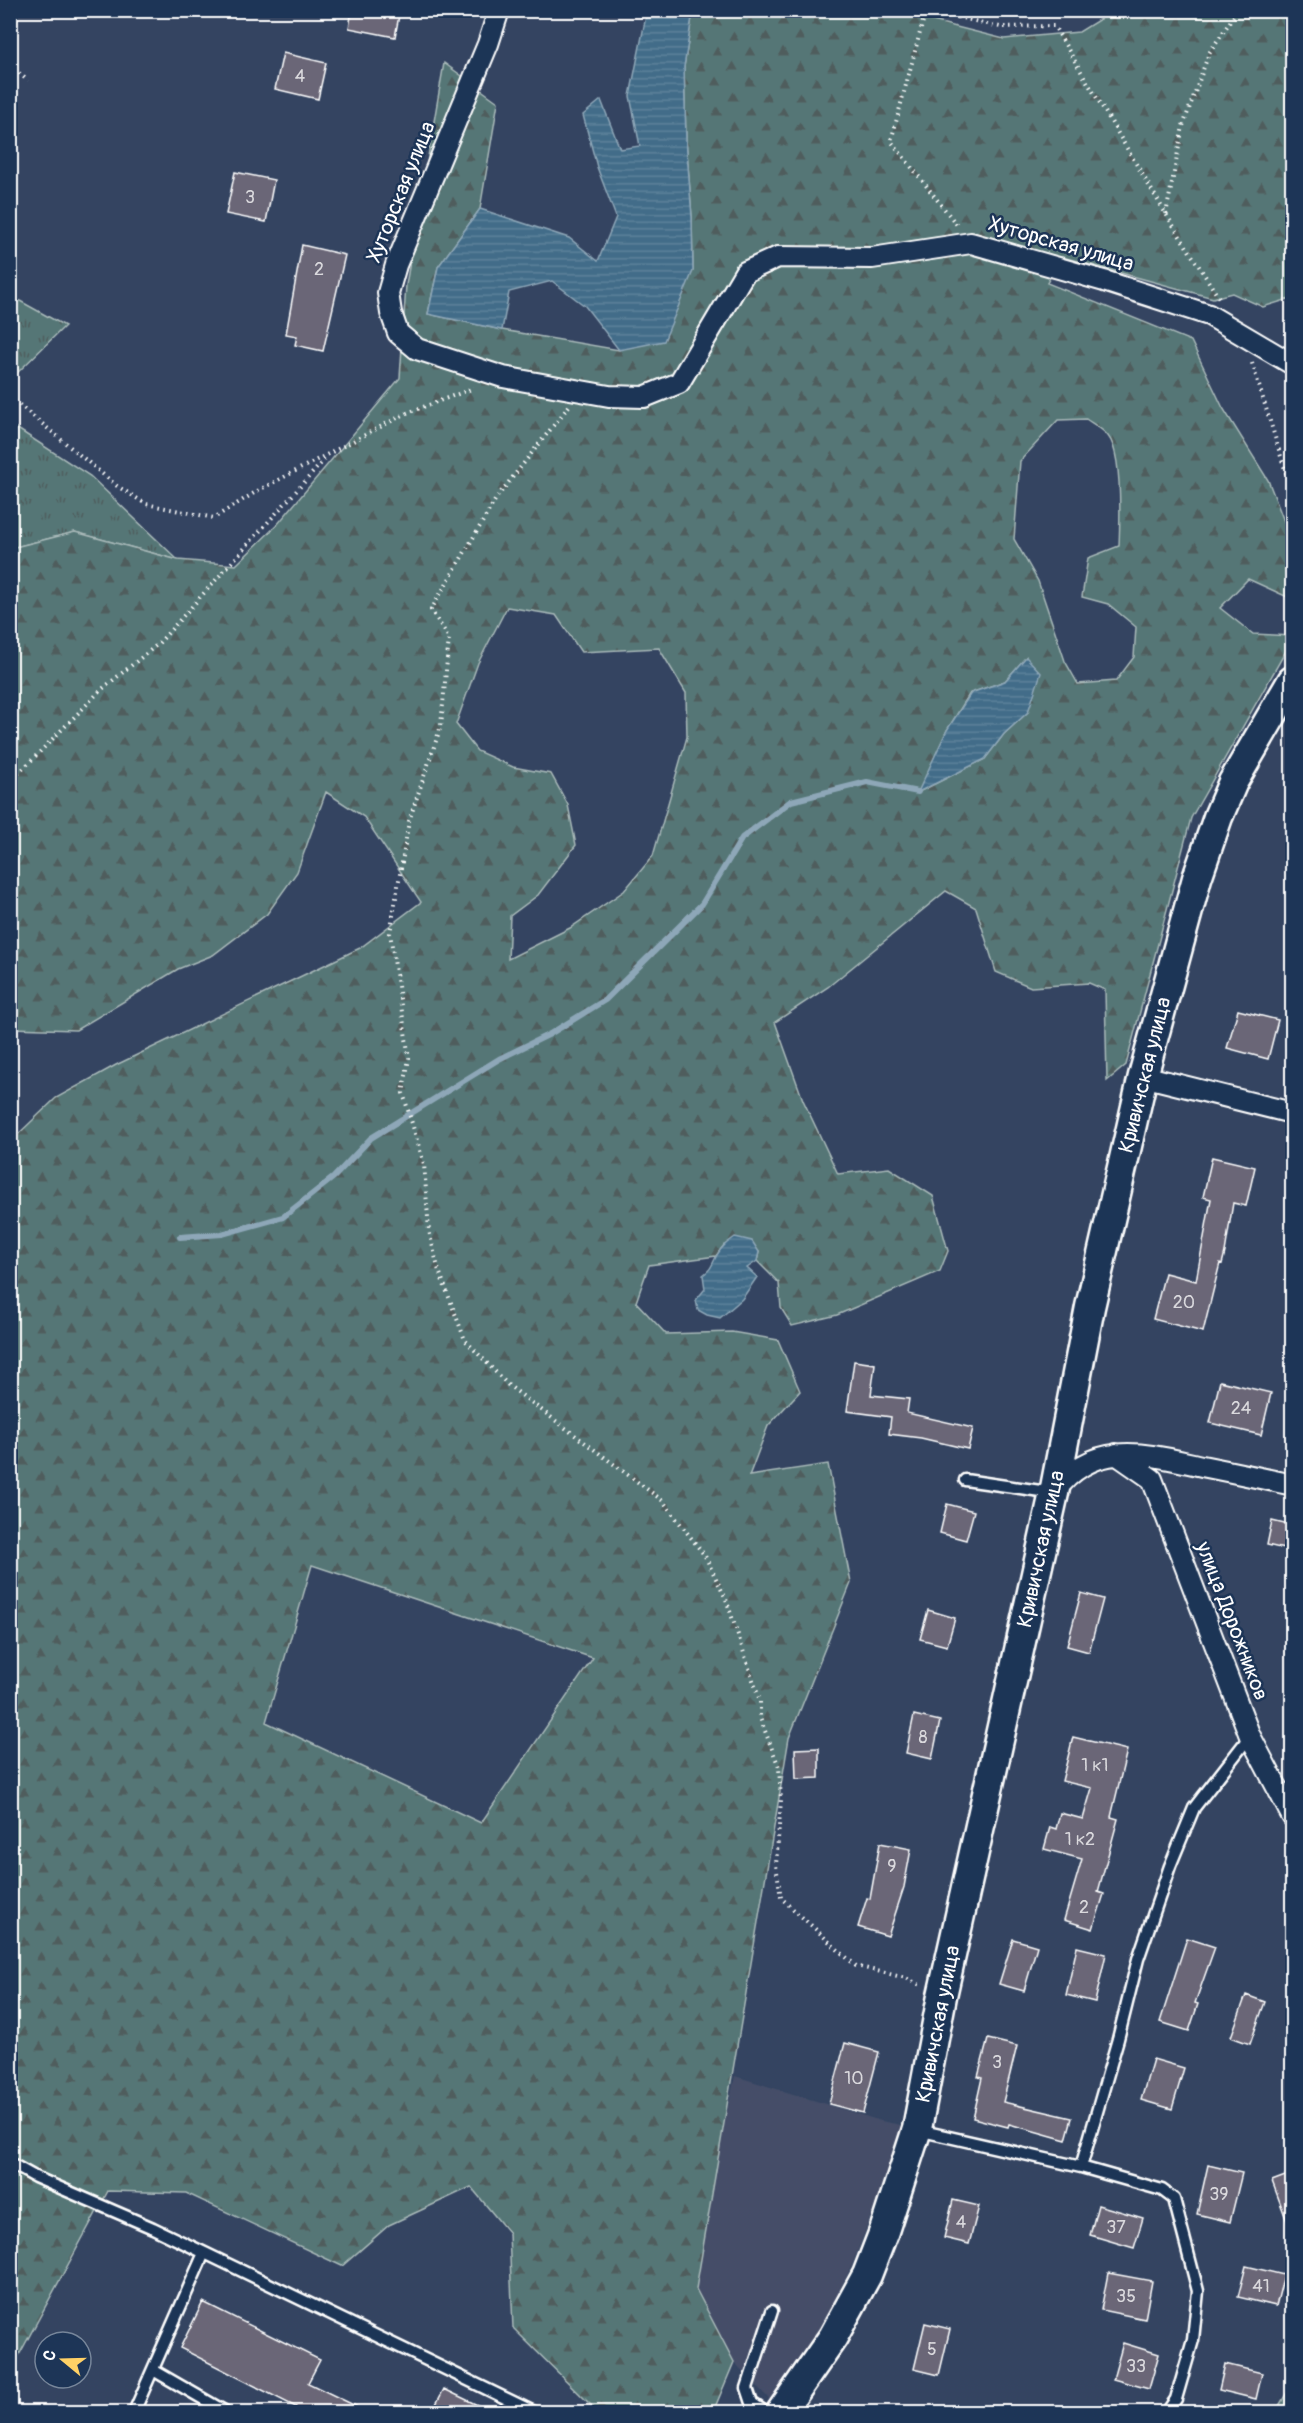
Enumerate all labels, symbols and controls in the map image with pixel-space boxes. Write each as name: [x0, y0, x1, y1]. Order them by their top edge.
house number: 4: [295, 65, 306, 88]
street label: Хуторская улица: [360, 117, 442, 267]
house number: 3: [245, 186, 255, 209]
street label: Хуторская улица: [985, 210, 1137, 278]
house number: 2: [314, 258, 324, 281]
street label: Кривичская улица: [1113, 994, 1177, 1156]
house number: 20: [1173, 1291, 1195, 1314]
house number: 24: [1231, 1397, 1252, 1420]
street label: Кривичская улица: [1011, 1468, 1071, 1630]
street label: улица Дорожников: [1189, 1537, 1275, 1704]
house number: 8: [918, 1726, 928, 1749]
house number: 1 к1: [1081, 1754, 1109, 1777]
house number: 1 к2: [1065, 1828, 1095, 1851]
house number: 9: [887, 1855, 897, 1878]
house number: 2: [1079, 1896, 1089, 1919]
street label: Кривичская улица: [910, 1943, 966, 2105]
house number: 3: [992, 2051, 1002, 2074]
house number: 10: [844, 2067, 864, 2090]
house number: 39: [1209, 2183, 1229, 2206]
house number: 4: [956, 2211, 967, 2234]
house number: 37: [1106, 2216, 1126, 2239]
house number: 41: [1252, 2275, 1270, 2298]
house number: 35: [1116, 2285, 1136, 2308]
north arrow: [33, 2330, 93, 2390]
house number: 5: [927, 2338, 937, 2361]
text: С: [39, 2347, 61, 2363]
house number: 33: [1126, 2355, 1146, 2378]

